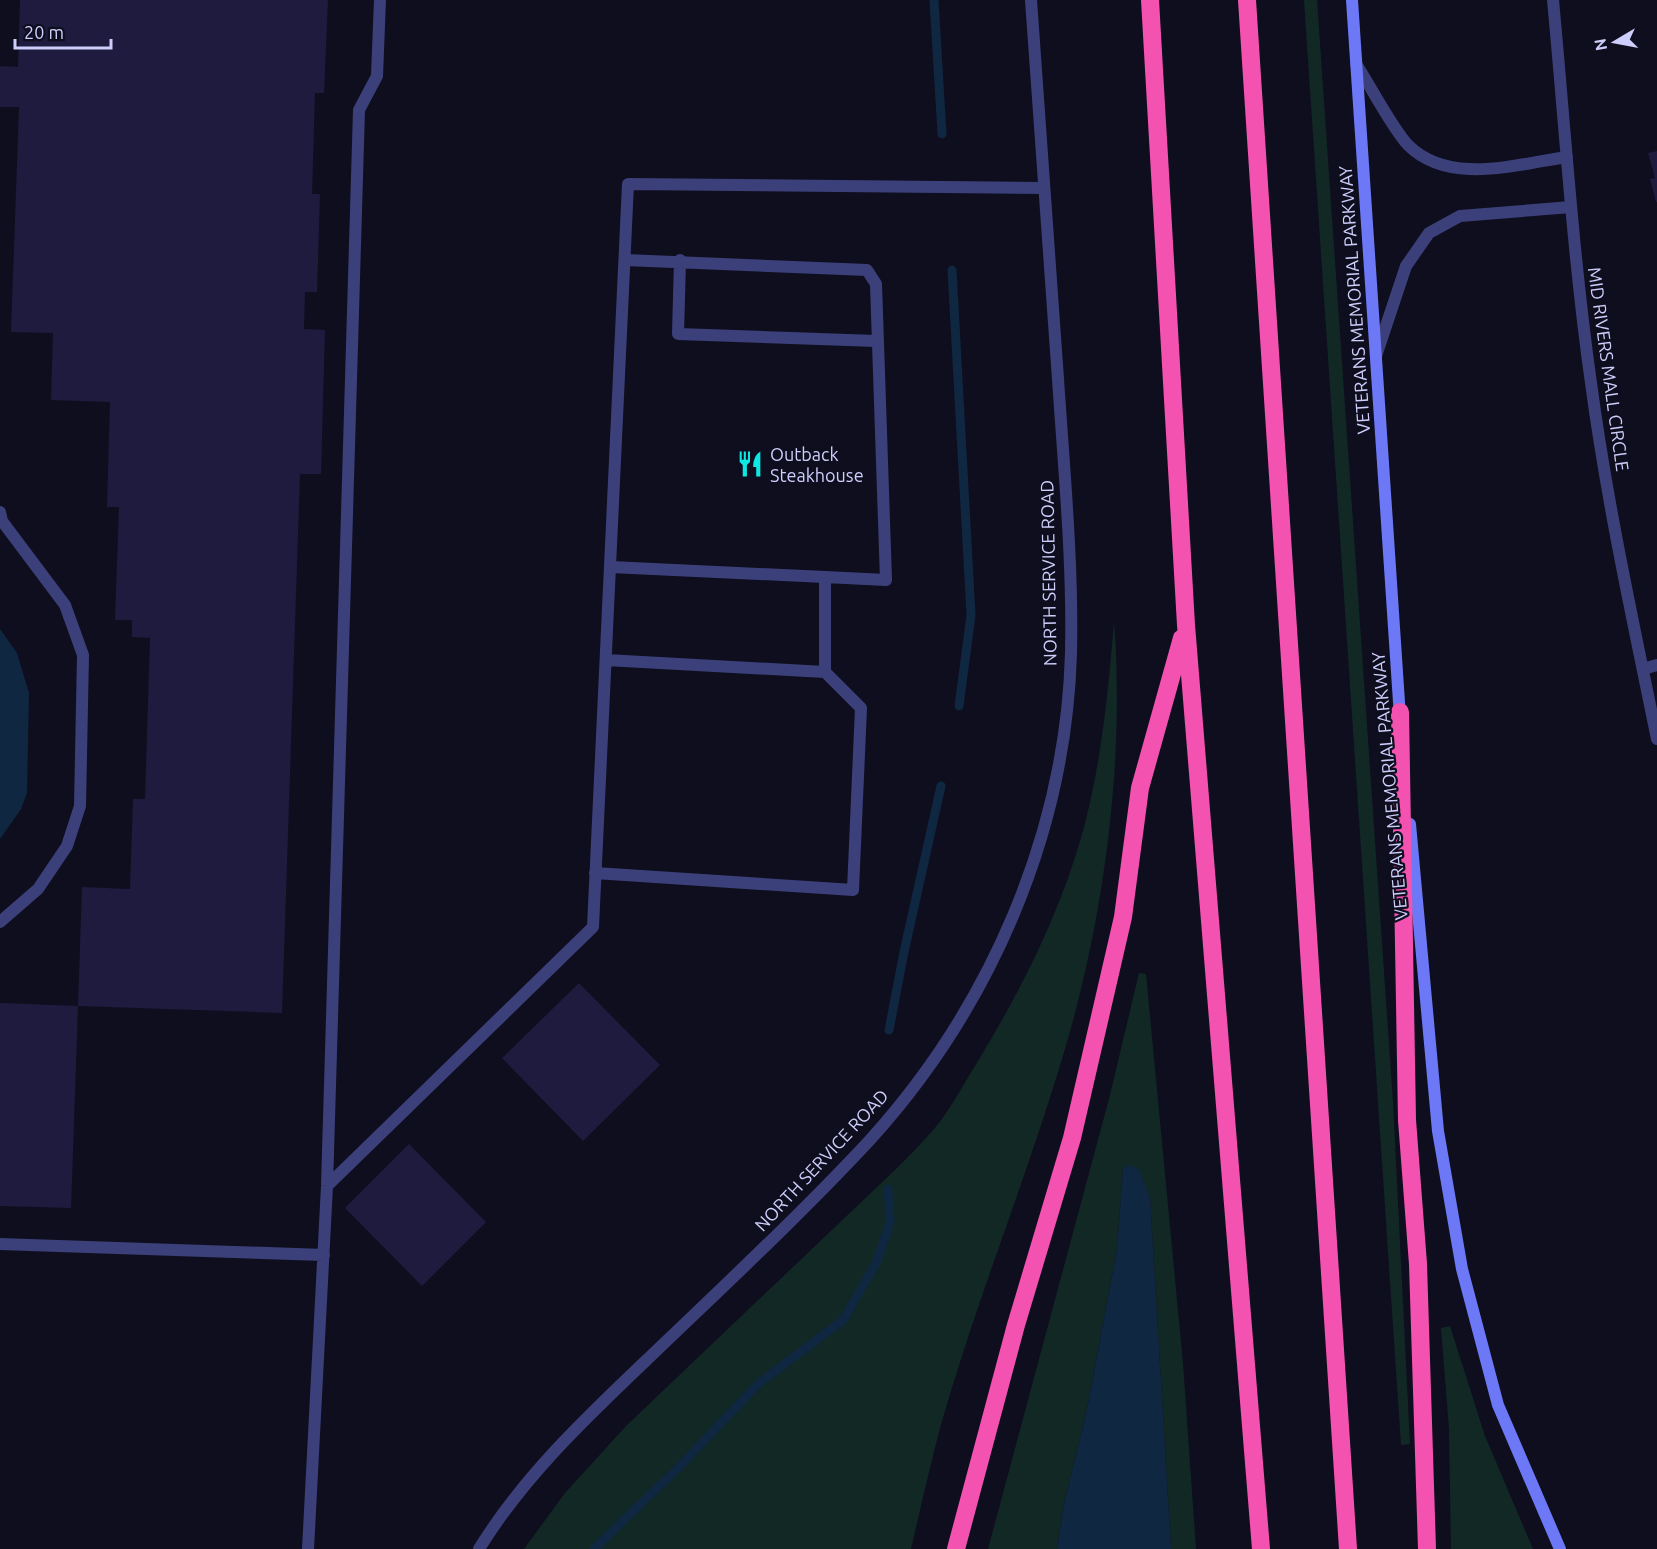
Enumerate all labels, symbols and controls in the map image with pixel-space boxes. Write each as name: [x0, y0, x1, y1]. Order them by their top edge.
scale bar: [15, 12, 111, 50]
north arrow: [1585, 12, 1645, 72]
text: 20 m: [24, 22, 64, 42]
text: N: [1590, 37, 1610, 52]
street label: VETERANS MEMORIAL PARKWAY: [1335, 165, 1373, 435]
street label: MID RIVERS MALL CIRCLE: [1585, 266, 1633, 472]
place label: Outback Steakhouse: [770, 444, 864, 485]
restaurant icon: Outback Steakhouse: [735, 449, 765, 479]
street label: NORTH SERVICE ROAD: [1036, 480, 1060, 666]
street label: VETERANS MEMORIAL PARKWAY: [1367, 651, 1411, 921]
street label: NORTH SERVICE ROAD: [750, 1085, 892, 1235]

